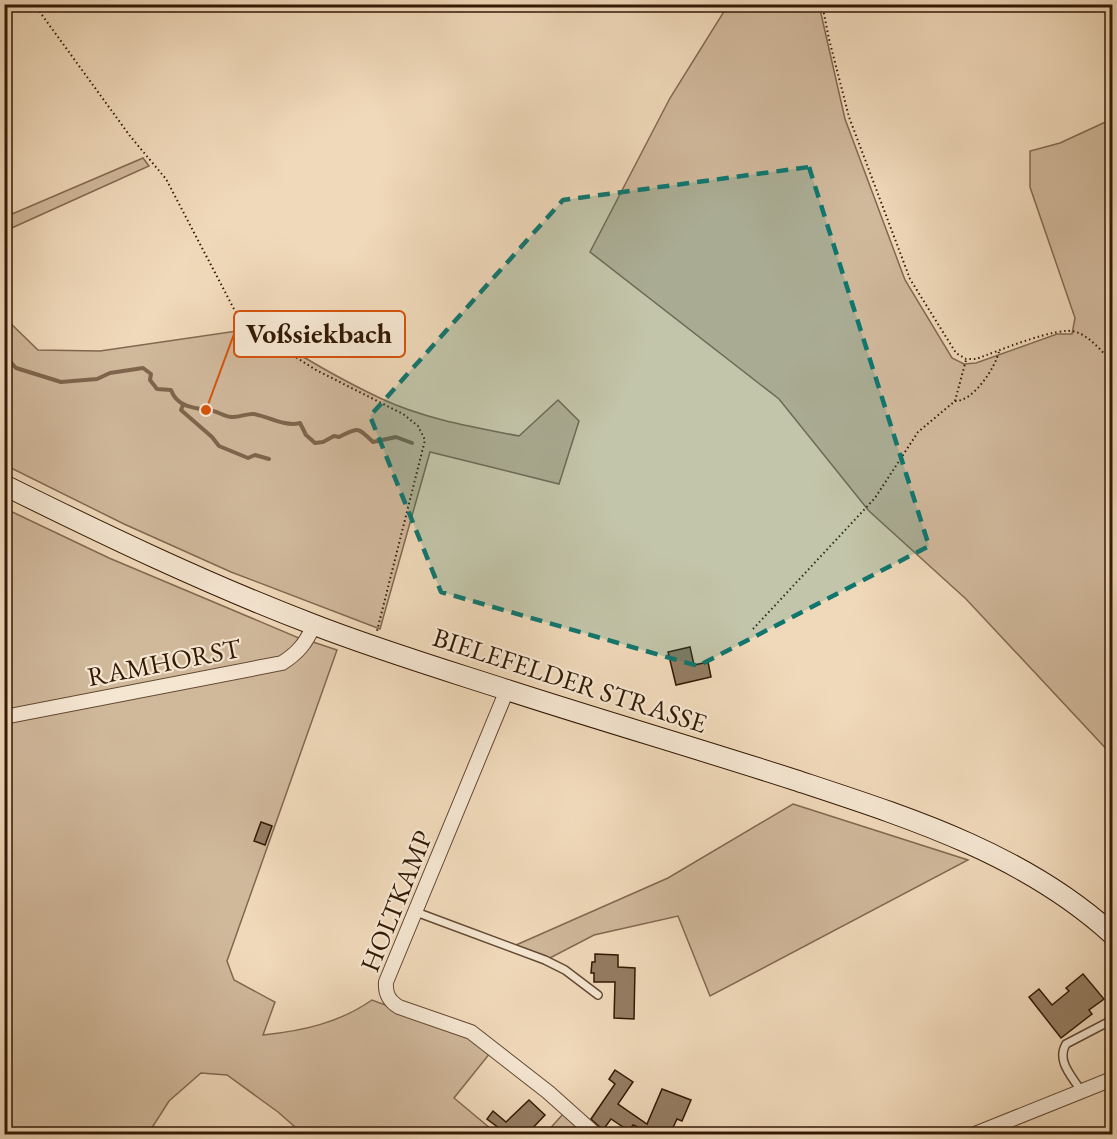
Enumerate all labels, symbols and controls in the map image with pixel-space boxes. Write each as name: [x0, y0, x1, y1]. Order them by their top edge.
callout: Voßsiekbach: [234, 311, 405, 357]
text: Voßsiekbach: [246, 315, 393, 351]
street label: BIELEFELDER STRASSE: [428, 619, 712, 741]
street label: RAMHORST: [84, 630, 245, 694]
street label: HOLTKAMP: [352, 825, 440, 977]

